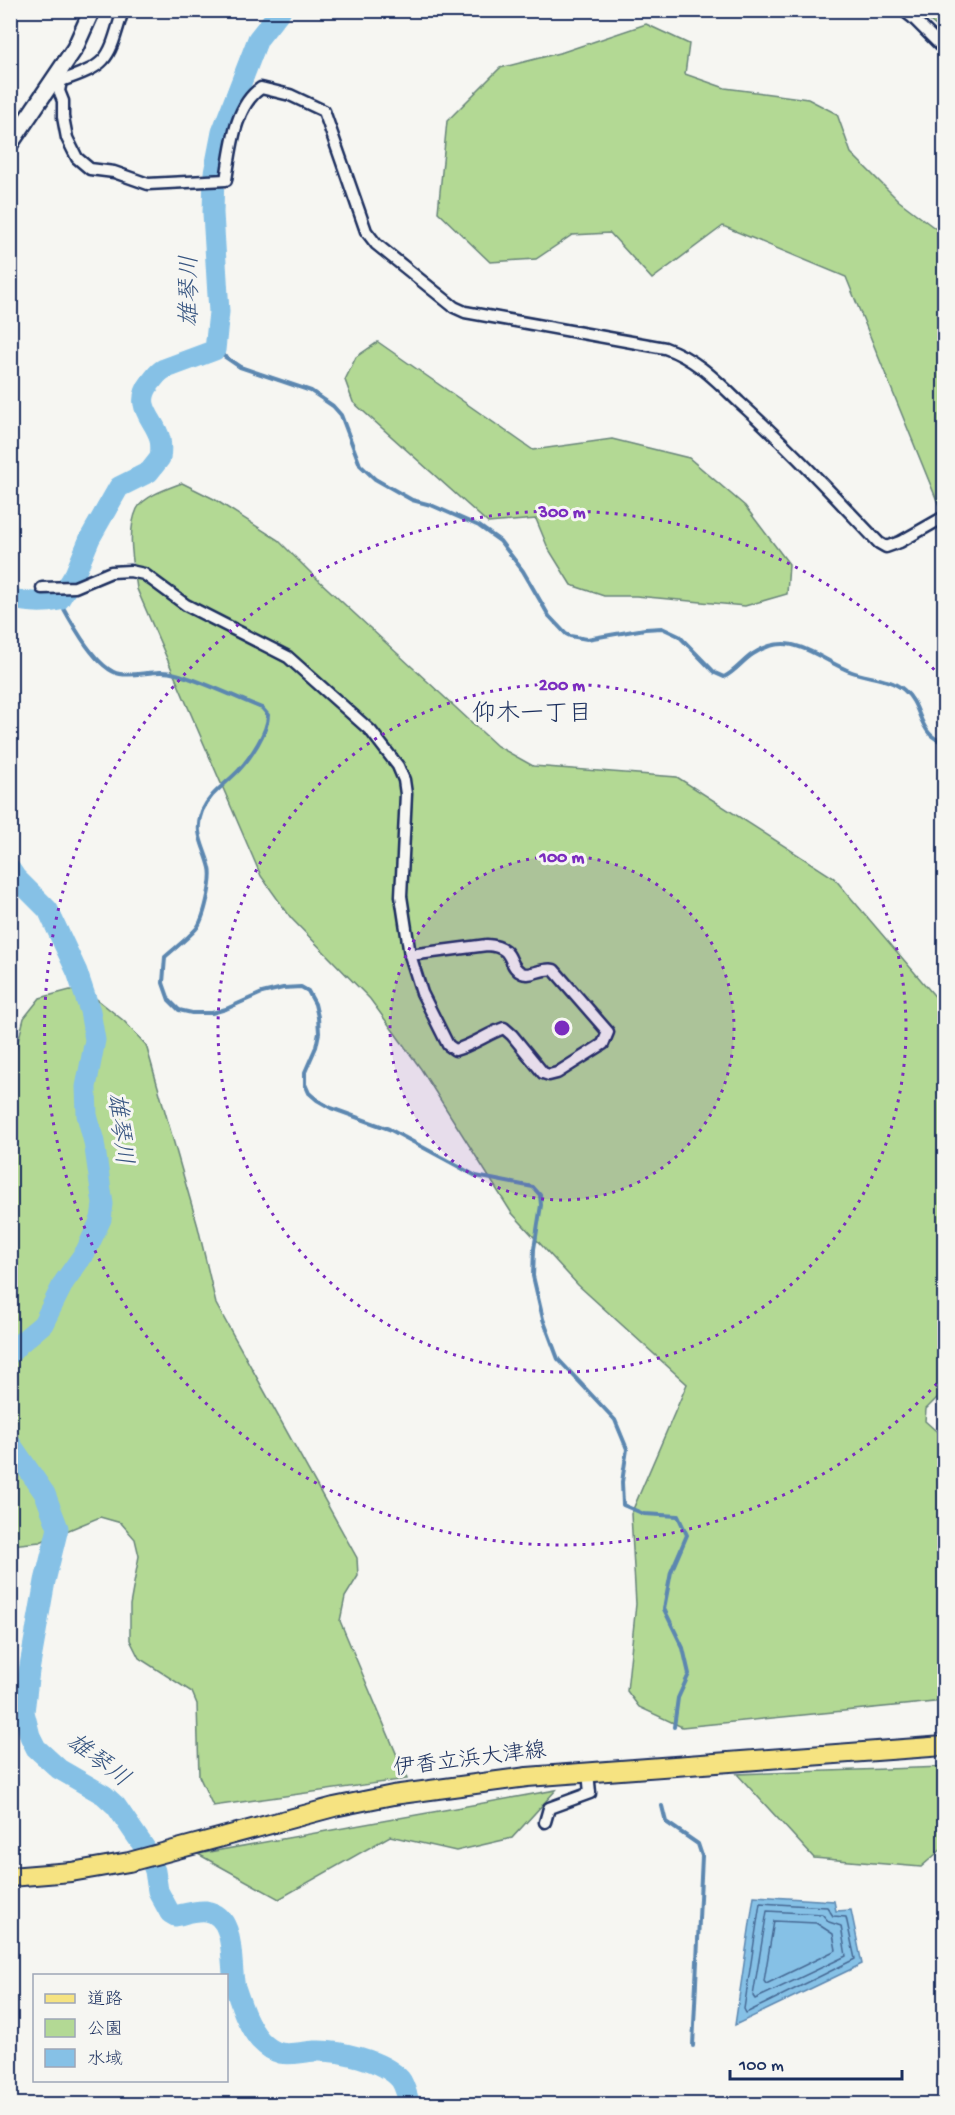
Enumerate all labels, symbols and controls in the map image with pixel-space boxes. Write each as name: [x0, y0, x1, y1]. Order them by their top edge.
water label: 雄琴川: [176, 255, 206, 327]
text: 300 m: [538, 503, 586, 524]
text: 200 m: [539, 676, 585, 697]
district label: 仰木一丁目: [472, 700, 592, 730]
text: 100 m: [539, 848, 585, 869]
centre of rings: [552, 1018, 572, 1038]
water label: 雄琴川: [99, 1091, 138, 1166]
water label: 雄琴川: [60, 1728, 135, 1795]
street label: 伊香立浜大津線: [392, 1738, 548, 1783]
legend: [33, 1974, 228, 2082]
text: 道路: [87, 1989, 123, 2011]
text: 公園: [87, 2020, 123, 2041]
scale bar: [730, 2043, 902, 2081]
text: 水域: [87, 2049, 123, 2071]
text: 100 m: [738, 2056, 784, 2077]

